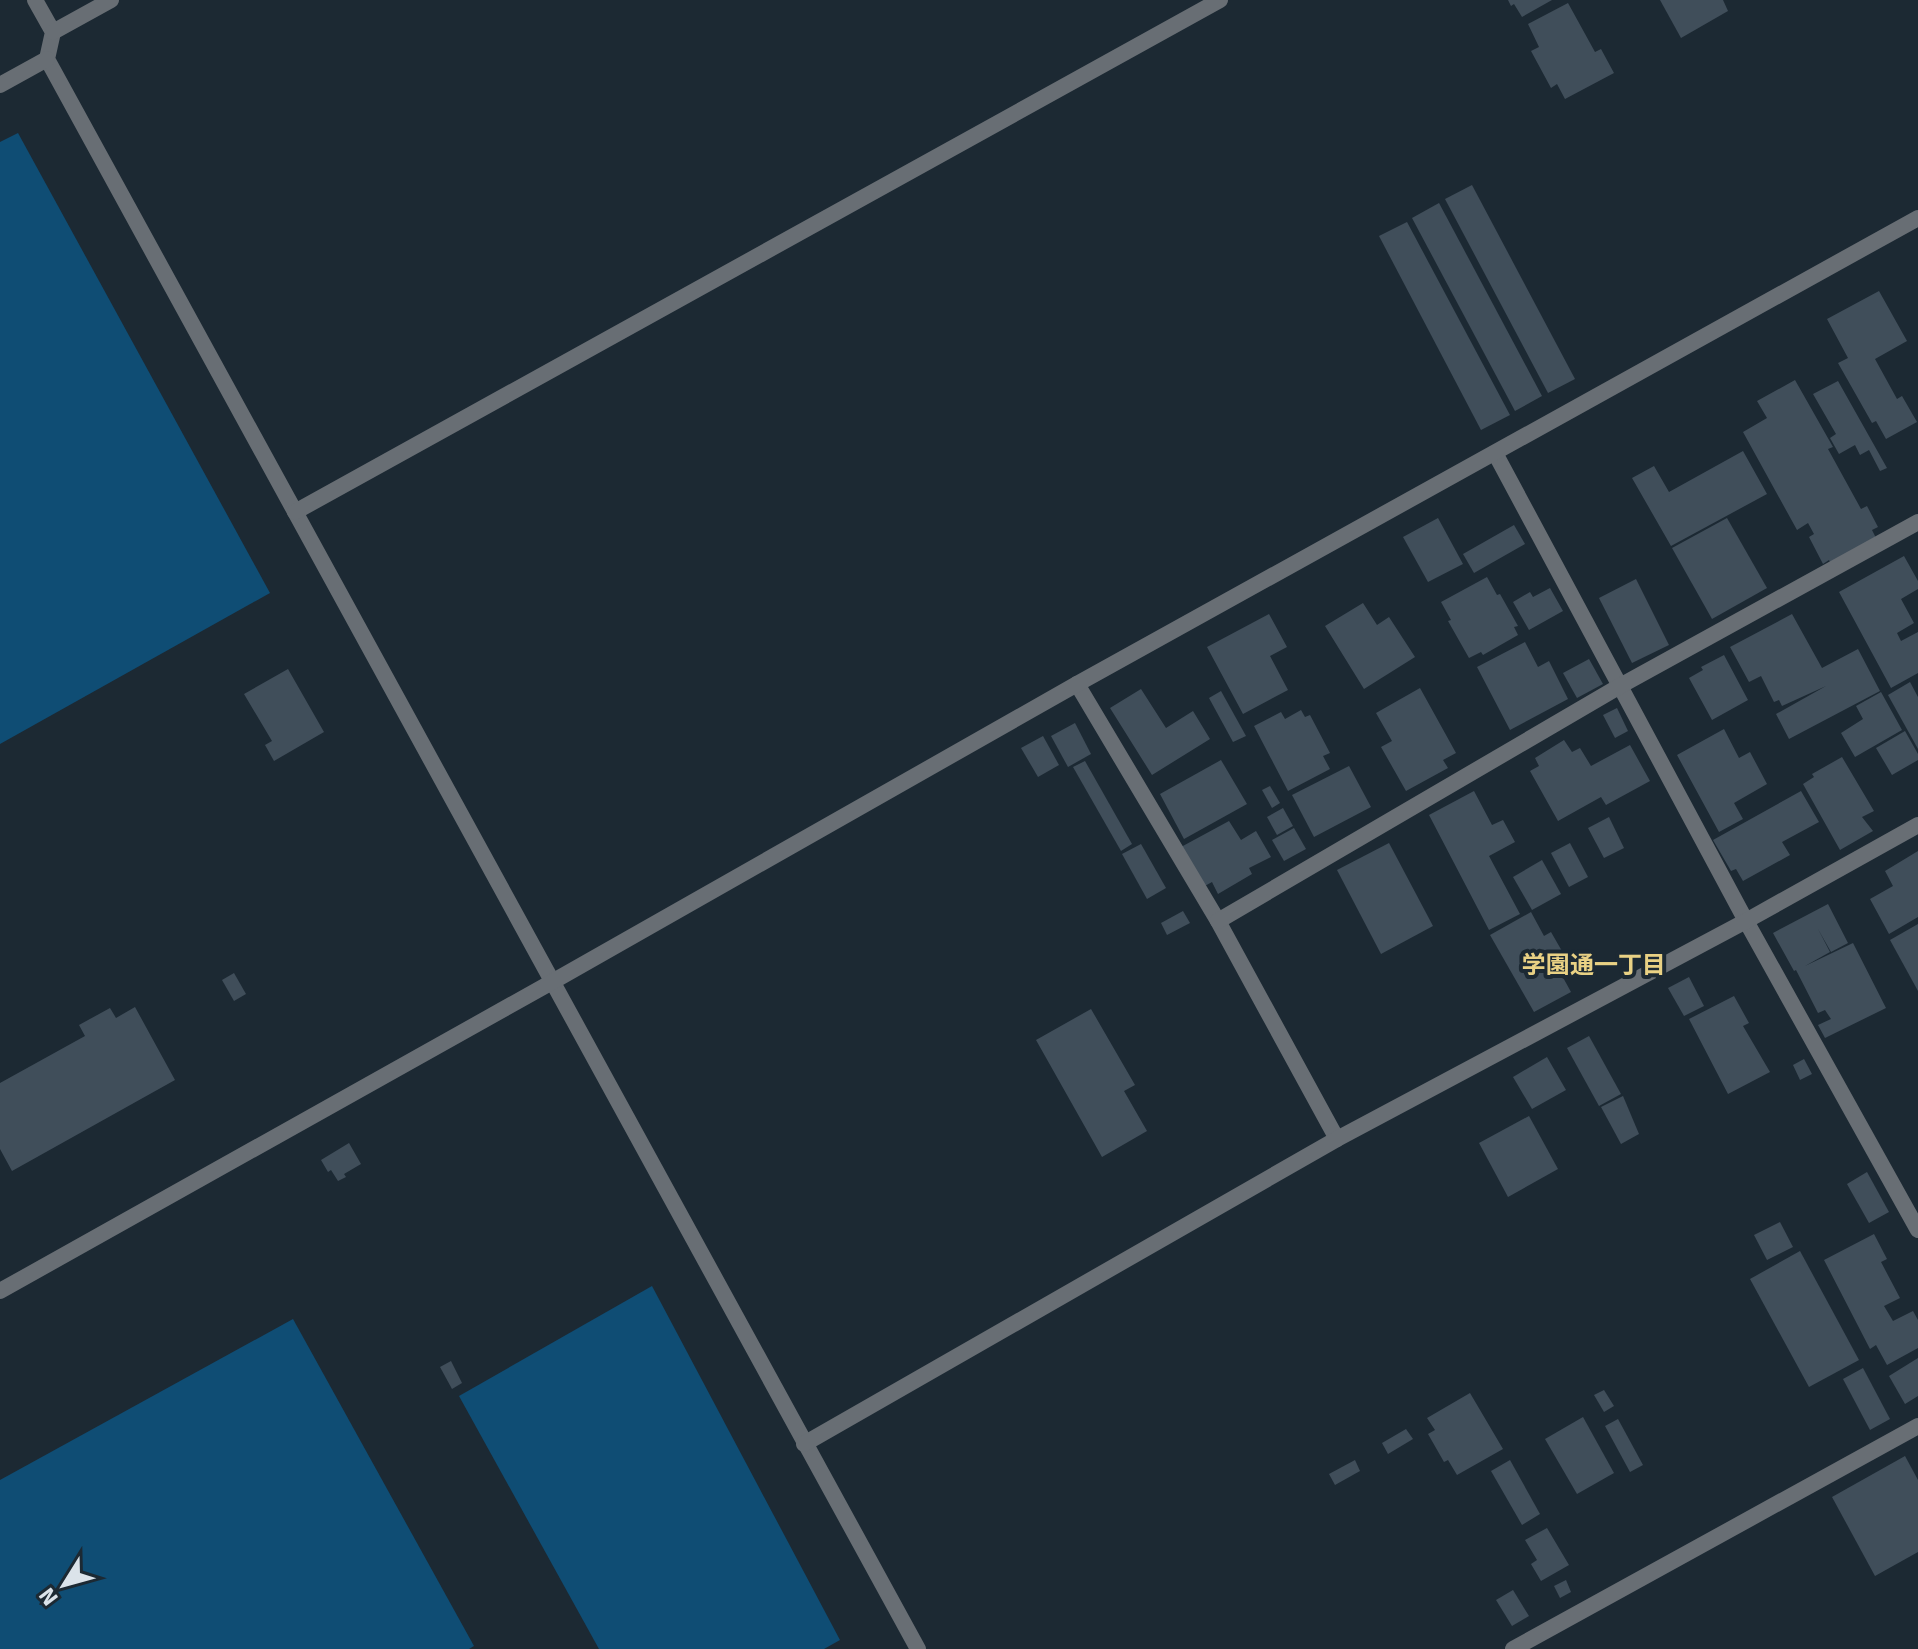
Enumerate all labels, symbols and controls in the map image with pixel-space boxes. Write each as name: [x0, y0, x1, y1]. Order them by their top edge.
district label: 学園通一丁目: [1522, 950, 1666, 980]
north arrow: [24, 1545, 104, 1625]
text: N: [33, 1582, 64, 1611]

